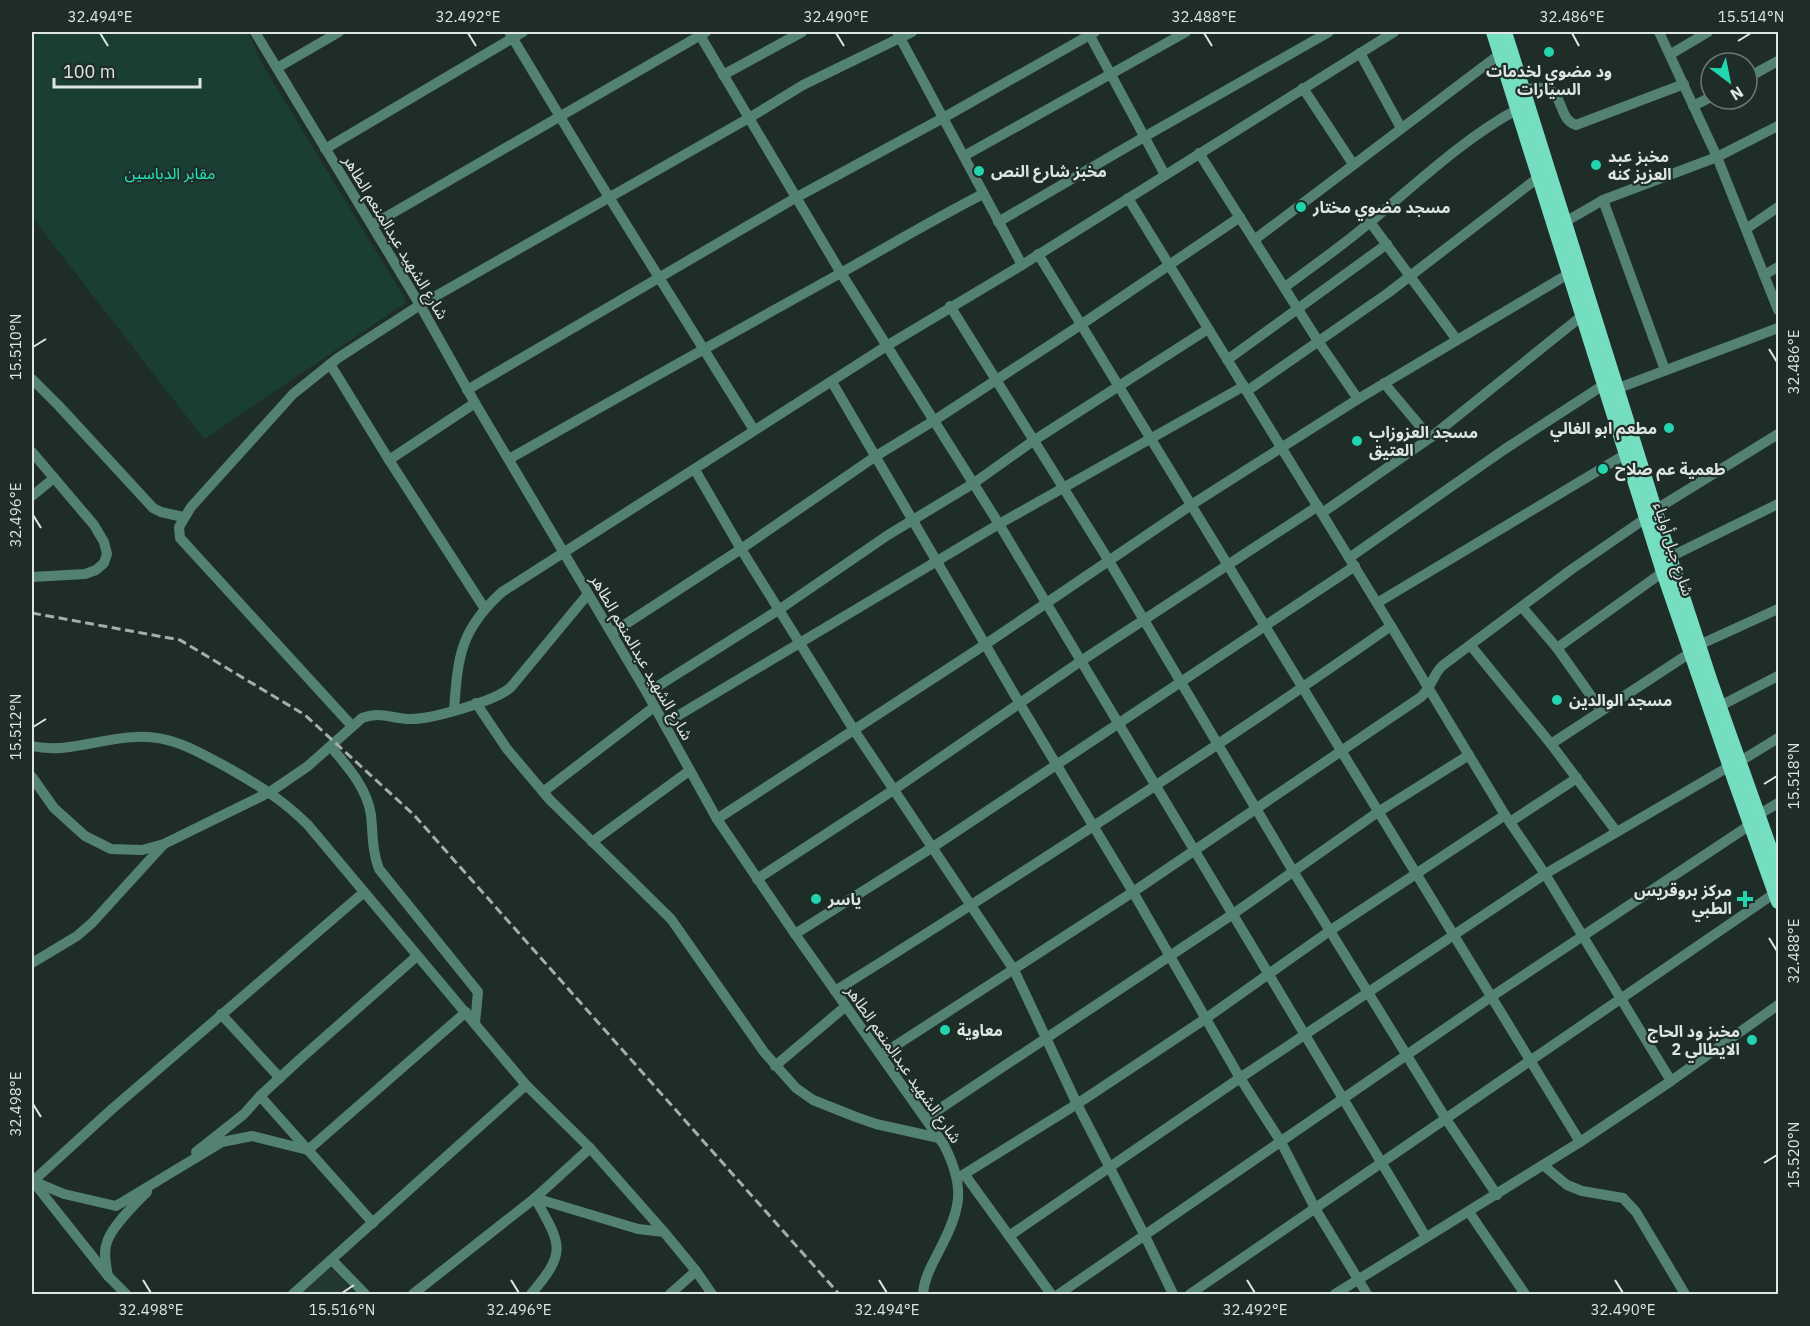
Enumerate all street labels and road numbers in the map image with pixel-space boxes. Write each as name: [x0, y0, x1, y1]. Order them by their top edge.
street label: شارع الشهيد عبدالمنعم الطاهر: [336, 150, 453, 324]
street label: شارع جبل أولياء: [1647, 499, 1699, 599]
street label: شارع الشهيد عبدالمنعم الطاهر: [583, 570, 698, 745]
street label: شارع الشهيد عبدالمنعم الطاهر: [839, 980, 966, 1149]

